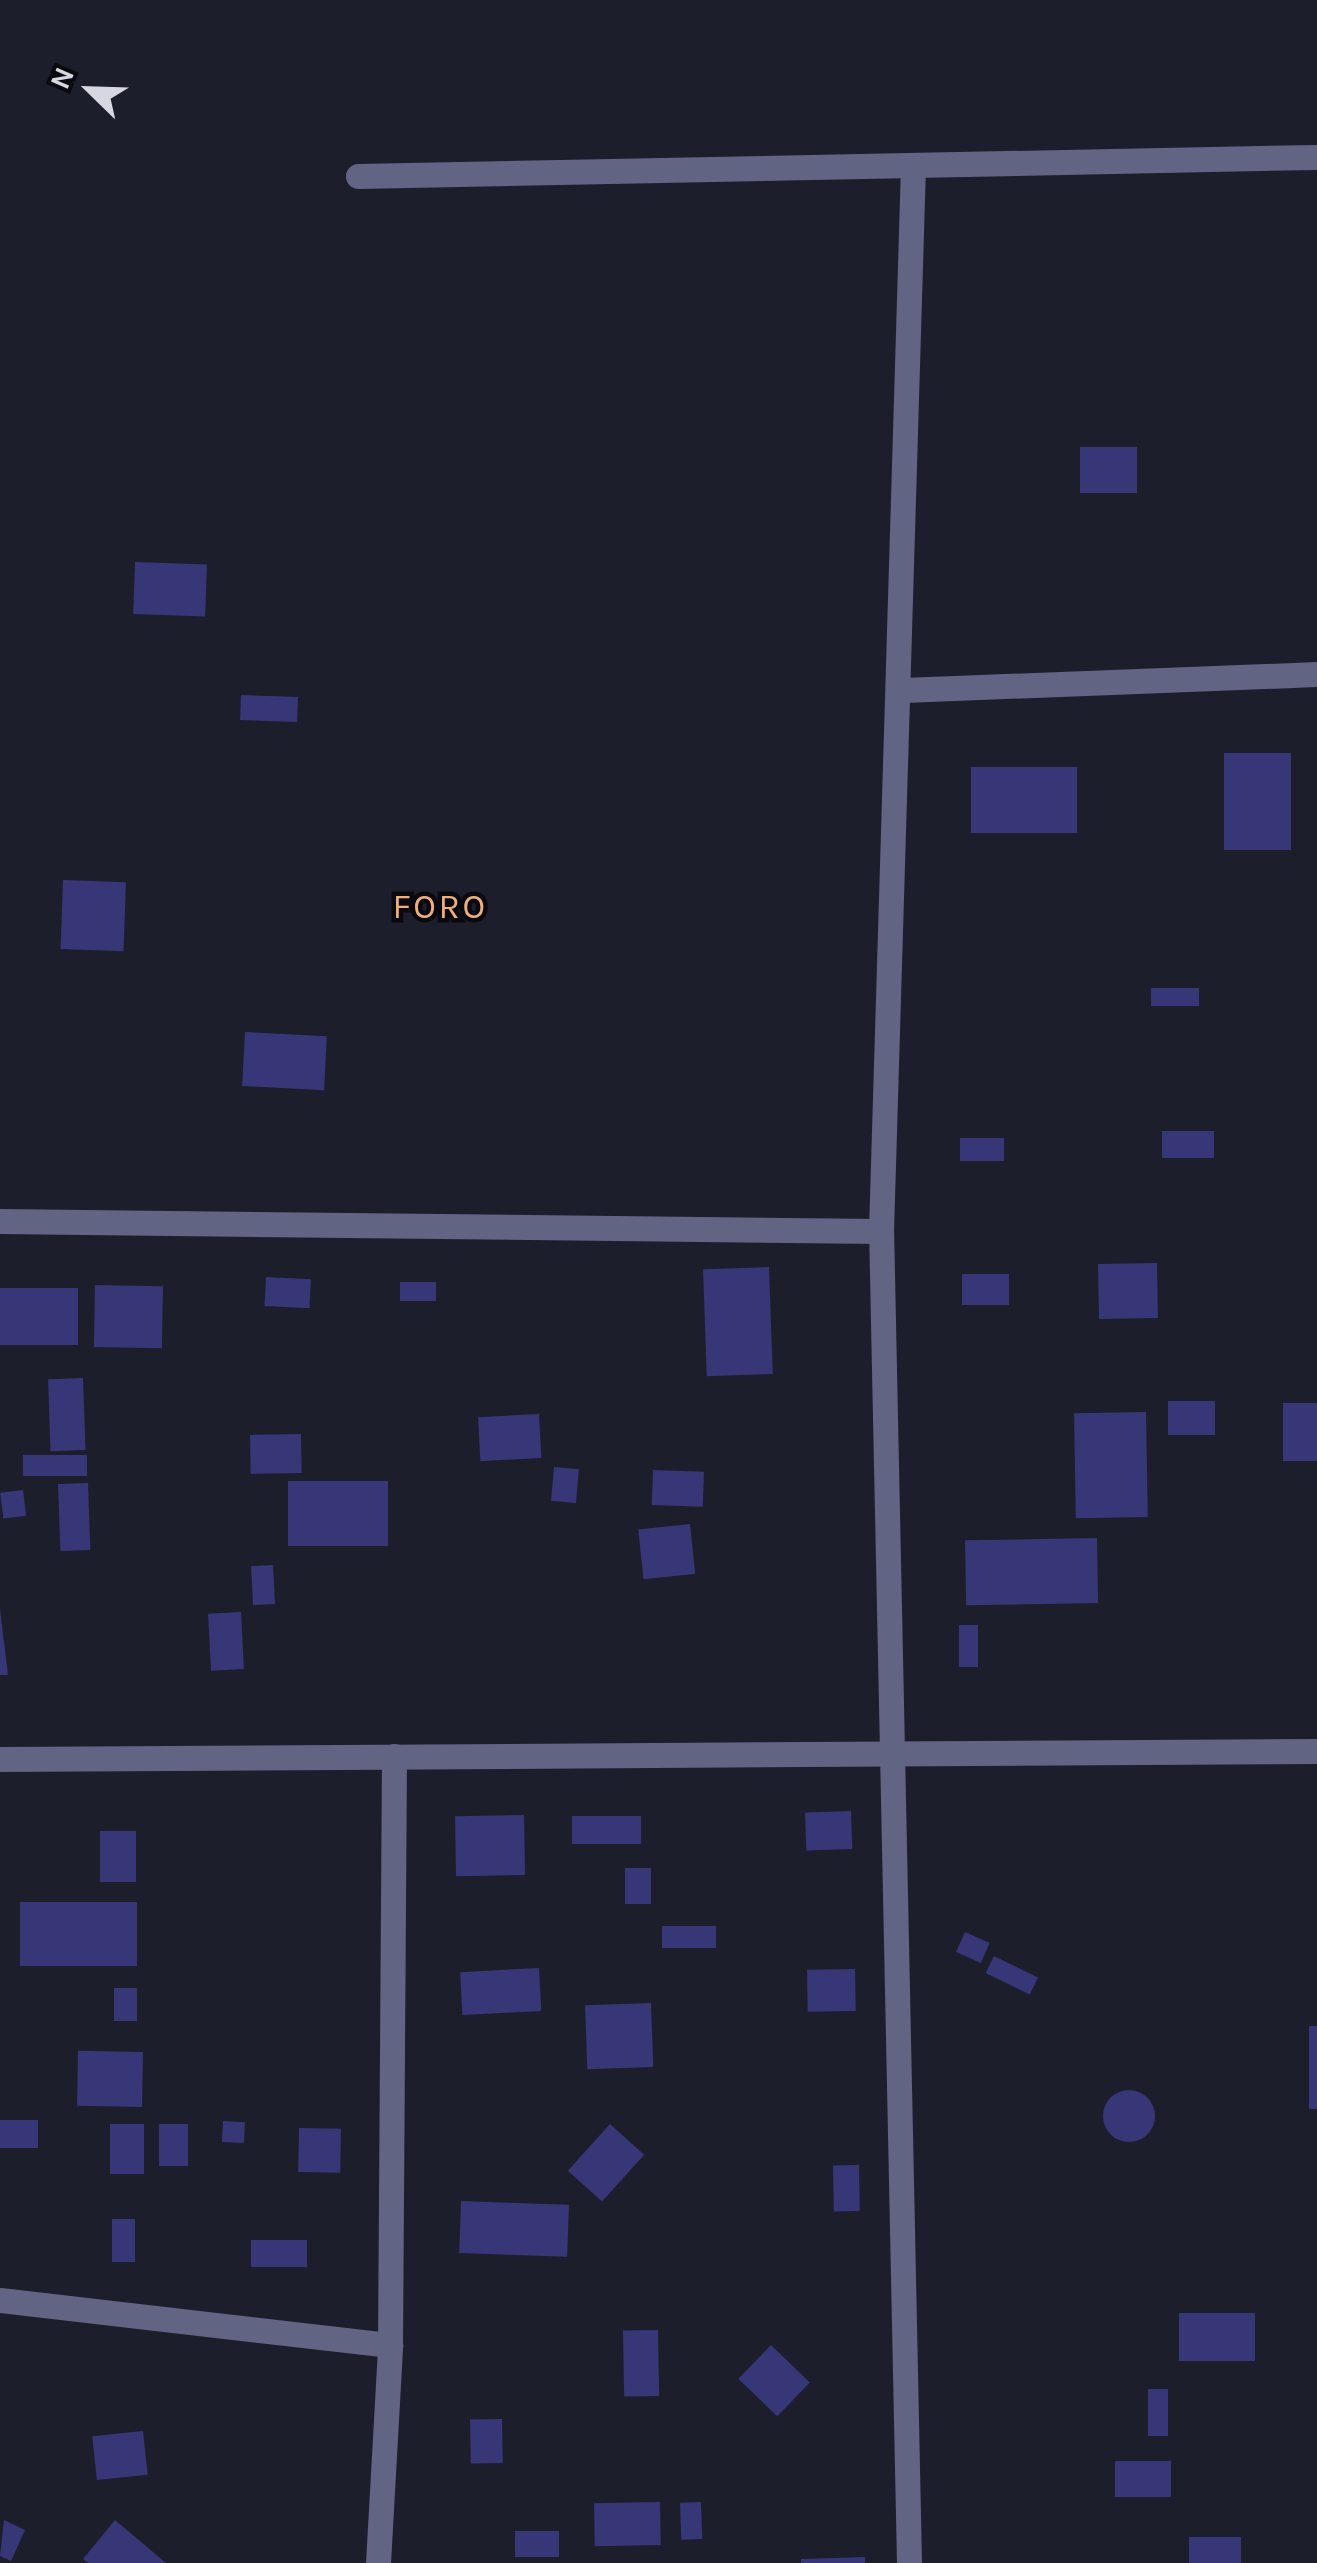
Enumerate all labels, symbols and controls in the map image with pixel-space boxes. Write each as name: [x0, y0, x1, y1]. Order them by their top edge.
north arrow: [40, 40, 140, 140]
text: N: [43, 62, 81, 94]
district label: FORO: [393, 886, 487, 928]

